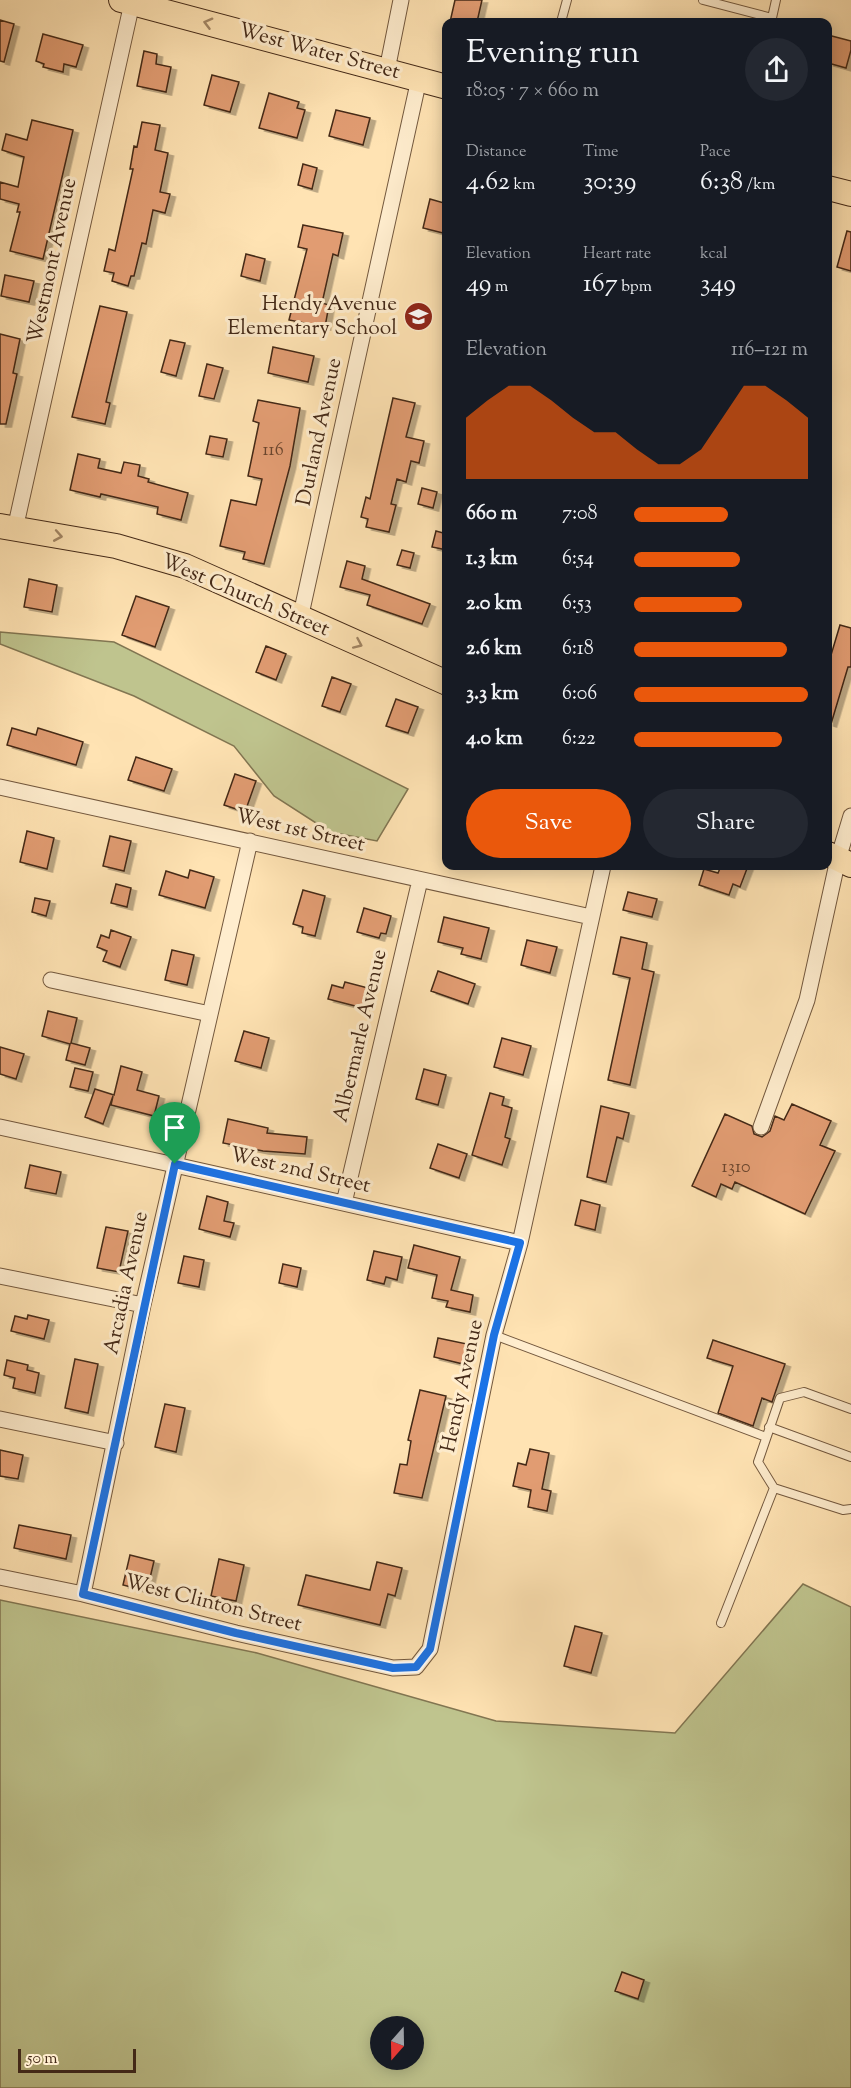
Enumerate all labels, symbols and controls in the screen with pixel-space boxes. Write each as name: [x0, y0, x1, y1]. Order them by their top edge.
street label: West Water Street: [235, 16, 403, 88]
one-way arrow: [203, 18, 213, 31]
text: Evening run: [466, 30, 640, 78]
button: share: [745, 38, 808, 101]
text: 18:05 · 7 × 660 m: [466, 77, 599, 106]
text: Distance: [466, 141, 526, 164]
text: Time: [583, 141, 619, 164]
text: Pace: [700, 141, 731, 164]
text: 4.62: [466, 164, 510, 201]
text: 30:39: [583, 164, 636, 201]
text: 6:38: [700, 164, 743, 201]
text: km: [510, 174, 535, 197]
text: /km: [743, 174, 775, 197]
street label: Westmont Avenue: [21, 175, 85, 347]
text: Elevation: [466, 243, 531, 266]
text: Heart rate: [583, 243, 651, 266]
text: kcal: [700, 243, 728, 266]
text: 49: [466, 266, 492, 303]
text: 167: [583, 266, 618, 303]
text: 349: [700, 266, 736, 303]
text: m: [492, 276, 508, 299]
text: bpm: [618, 276, 652, 299]
place label: Hendy Avenue Elementary School: [228, 290, 397, 344]
school or university icon: Hendy Avenue Elementary School: [402, 301, 434, 333]
text: Elevation: [466, 336, 547, 365]
text: 116–121 m: [731, 336, 808, 365]
street label: Durland Avenue: [290, 355, 350, 509]
house number: 116: [262, 438, 284, 464]
text: 660 m: [466, 500, 517, 529]
text: 7:08: [562, 500, 598, 529]
one-way arrow: [52, 529, 62, 542]
text: 1.3 km: [466, 545, 518, 574]
text: 6:54: [562, 545, 594, 574]
street label: West Church Street: [156, 547, 334, 645]
text: 2.0 km: [466, 590, 522, 619]
text: 6:53: [562, 590, 592, 619]
text: 2.6 km: [466, 635, 522, 664]
text: 6:18: [562, 635, 594, 664]
one-way arrow: [352, 637, 363, 649]
text: 3.3 km: [466, 680, 519, 709]
text: 6:06: [562, 680, 597, 709]
text: 4.0 km: [466, 725, 523, 754]
text: 6:22: [562, 725, 596, 754]
button: Save: [466, 789, 631, 858]
button: Share: [643, 789, 808, 858]
street label: West 1st Street: [232, 802, 368, 860]
street label: Albermarle Avenue: [326, 946, 396, 1126]
pin: [149, 1102, 200, 1164]
icon: arrive: [158, 1111, 191, 1144]
street label: West 2nd Street: [227, 1140, 373, 1202]
house number: 1310: [722, 1155, 750, 1181]
street label: Arcadia Avenue: [97, 1209, 157, 1357]
street label: Hendy Avenue: [434, 1317, 492, 1455]
street label: West Clinton Street: [121, 1567, 305, 1641]
north arrow: [370, 2016, 424, 2070]
map controls: [370, 2016, 424, 2070]
scale bar: [18, 2046, 136, 2074]
text: 50 m: [27, 2048, 58, 2071]

